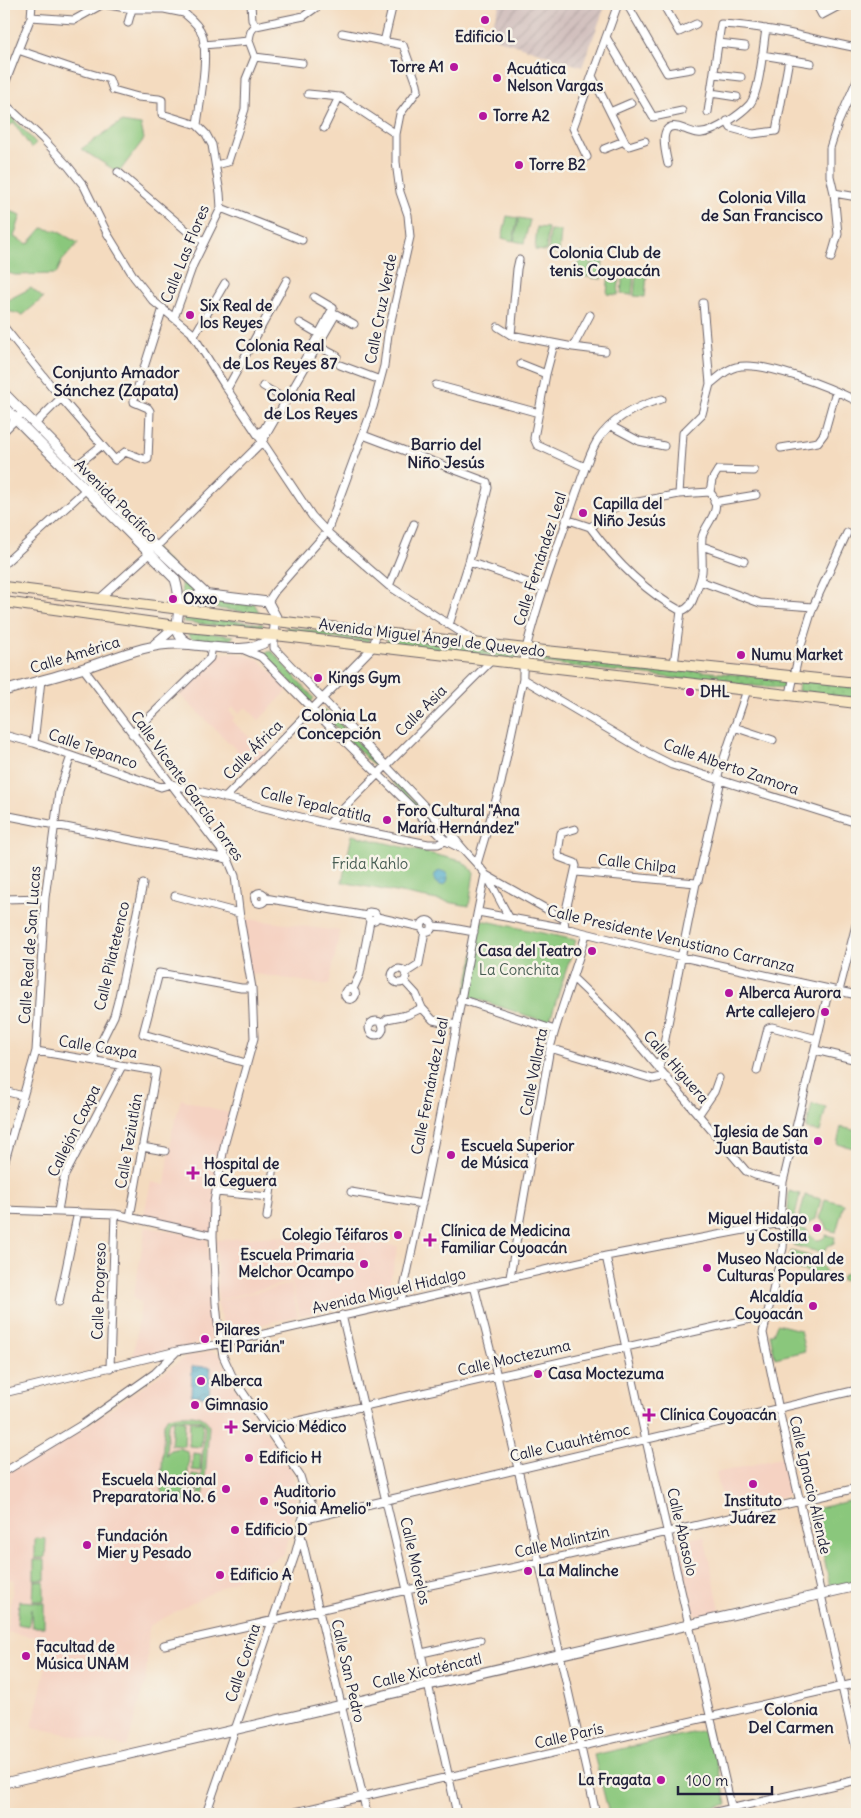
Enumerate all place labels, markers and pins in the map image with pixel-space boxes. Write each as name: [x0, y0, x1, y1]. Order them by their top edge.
marker: Edificio L: [479, 14, 491, 26]
place label: Edificio L: [455, 27, 515, 46]
place label: Torre A1: [390, 57, 444, 76]
place label: Acuática Nelson Vargas: [507, 59, 603, 96]
marker: Torre A1: [448, 61, 460, 73]
marker: Acuática Nelson Vargas: [491, 72, 503, 84]
place label: Torre A2: [493, 106, 550, 125]
marker: Torre A2: [477, 110, 489, 122]
place label: Torre B2: [529, 155, 586, 174]
marker: Torre B2: [513, 159, 525, 171]
place label: Six Real de los Reyes: [200, 296, 272, 333]
marker: Six Real de los Reyes: [184, 309, 196, 321]
place label: Capilla del Niño Jesús: [593, 494, 666, 530]
marker: Capilla del Niño Jesús: [577, 507, 589, 519]
place label: Oxxo: [183, 589, 218, 608]
marker: Oxxo: [167, 593, 179, 605]
place label: Numu Market: [751, 645, 844, 664]
marker: Numu Market: [735, 649, 747, 661]
place label: Kings Gym: [328, 668, 401, 688]
marker: Kings Gym: [312, 672, 324, 684]
place label: DHL: [700, 682, 730, 701]
marker: DHL: [684, 686, 696, 698]
place label: Foro Cultural "Ana María Hernández": [397, 801, 520, 837]
marker: Foro Cultural "Ana María Hernández": [381, 814, 393, 826]
place label: Casa del Teatro: [478, 941, 583, 960]
marker: Casa del Teatro: [586, 945, 598, 957]
place label: Alberca Aurora: [739, 983, 842, 1002]
marker: Alberca Aurora: [723, 987, 735, 999]
place label: Arte callejero: [726, 1002, 816, 1021]
marker: Arte callejero: [819, 1006, 831, 1018]
place label: Iglesia de San Juan Bautista: [714, 1122, 808, 1158]
marker: Iglesia de San Juan Bautista: [812, 1135, 824, 1147]
place label: Escuela Superior de Música: [461, 1136, 575, 1172]
marker: Escuela Superior de Música: [445, 1149, 457, 1161]
place label: Hospital de la Ceguera: [204, 1154, 279, 1191]
marker: Hospital de la Ceguera: [186, 1166, 200, 1180]
place label: Miguel Hidalgo y Costilla: [708, 1209, 808, 1246]
place label: Clínica de Medicina Familiar Coyoacán: [441, 1221, 571, 1258]
marker: Miguel Hidalgo y Costilla: [811, 1222, 823, 1234]
place label: Colegio Téifaros: [282, 1225, 388, 1245]
marker: Colegio Téifaros: [392, 1229, 404, 1241]
marker: Clínica de Medicina Familiar Coyoacán: [423, 1233, 437, 1247]
place label: Escuela Primaria Melchor Ocampo: [238, 1245, 355, 1282]
place label: Museo Nacional de Culturas Populares: [717, 1249, 845, 1286]
marker: Escuela Primaria Melchor Ocampo: [358, 1258, 370, 1270]
marker: Museo Nacional de Culturas Populares: [701, 1262, 713, 1274]
place label: Alcaldía Coyoacán: [735, 1287, 803, 1324]
marker: Alcaldía Coyoacán: [807, 1300, 819, 1312]
place label: Pilares "El Parián": [215, 1320, 285, 1356]
marker: Pilares "El Parián": [199, 1333, 211, 1345]
place label: Casa Moctezuma: [548, 1364, 664, 1383]
marker: Casa Moctezuma: [532, 1368, 544, 1380]
place label: Alberca: [211, 1371, 263, 1390]
marker: Alberca: [195, 1375, 207, 1387]
place label: Gimnasio: [205, 1395, 269, 1414]
marker: Gimnasio: [189, 1399, 201, 1411]
place label: Clínica Coyoacán: [660, 1405, 777, 1425]
marker: Clínica Coyoacán: [642, 1408, 656, 1422]
place label: Servicio Médico: [242, 1417, 347, 1436]
marker: Servicio Médico: [224, 1420, 238, 1434]
place label: Edificio H: [259, 1448, 322, 1467]
marker: Edificio H: [243, 1452, 255, 1464]
place label: Escuela Nacional Preparatoria No. 6: [93, 1470, 216, 1507]
marker: Instituto Juárez: [747, 1478, 759, 1490]
place label: Auditorio "Sonia Amelio": [274, 1482, 371, 1518]
marker: Escuela Nacional Preparatoria No. 6: [220, 1483, 232, 1495]
place label: Instituto Juárez: [724, 1491, 782, 1527]
marker: Auditorio "Sonia Amelio": [258, 1495, 270, 1507]
place label: Edificio D: [245, 1520, 308, 1539]
marker: Edificio D: [229, 1524, 241, 1536]
place label: Fundación Mier y Pesado: [97, 1526, 192, 1563]
marker: Fundación Mier y Pesado: [81, 1539, 93, 1551]
place label: La Malinche: [538, 1561, 619, 1580]
place label: Edificio A: [230, 1565, 292, 1584]
marker: La Malinche: [522, 1565, 534, 1577]
marker: Edificio A: [214, 1569, 226, 1581]
place label: Facultad de Música UNAM: [36, 1637, 129, 1673]
marker: Facultad de Música UNAM: [20, 1650, 32, 1662]
place label: La Fragata: [578, 1770, 651, 1790]
marker: La Fragata: [655, 1774, 667, 1786]

